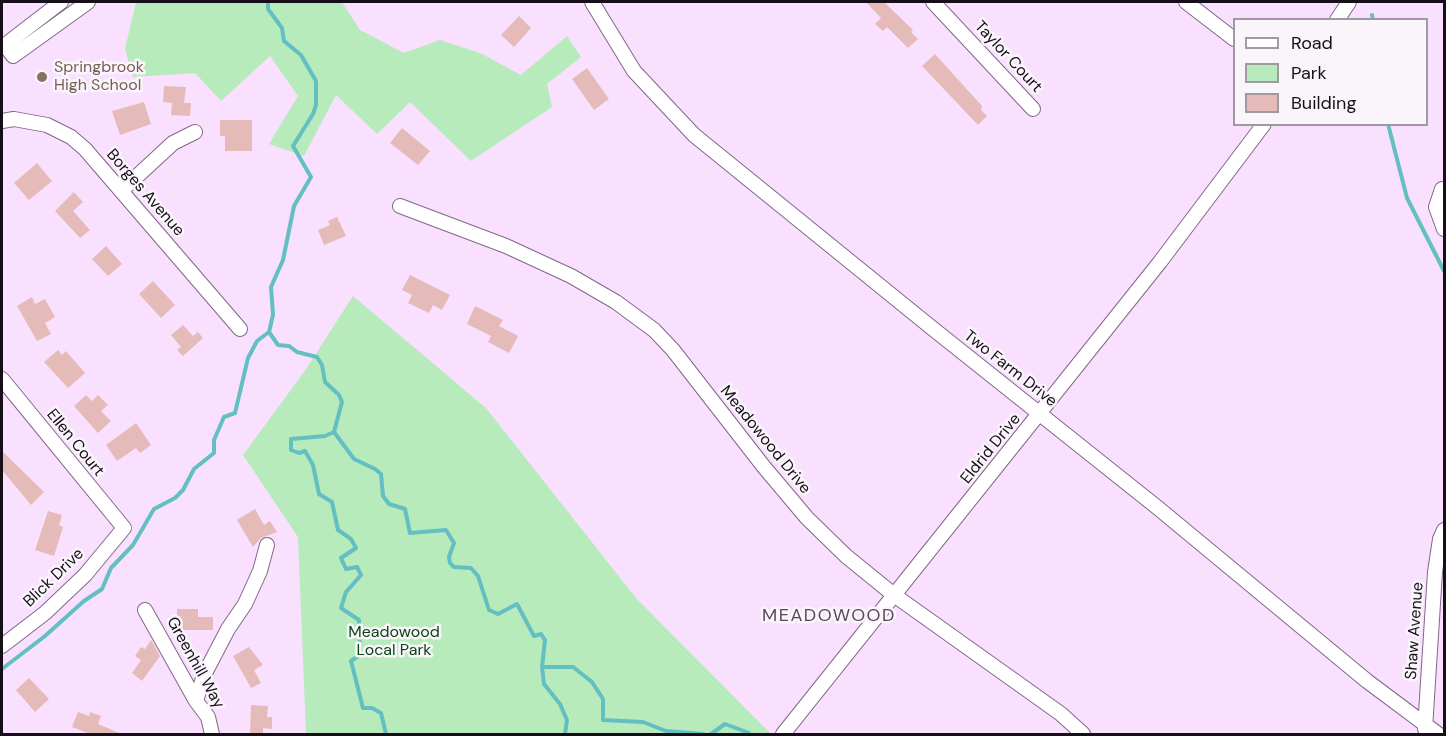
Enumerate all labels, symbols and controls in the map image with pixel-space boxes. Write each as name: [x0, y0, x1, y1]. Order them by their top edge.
street label: Taylor Court: [970, 17, 1046, 97]
legend: [1233, 18, 1428, 126]
text: Road: [1291, 31, 1333, 55]
place label: Springbrook High School: [54, 58, 144, 96]
text: Park: [1291, 61, 1327, 85]
marker: Springbrook High School: [35, 70, 49, 84]
text: Building: [1291, 91, 1356, 115]
street label: Borges Avenue: [102, 145, 188, 241]
street label: Two Farm Drive: [960, 327, 1060, 411]
street label: Meadowood Drive: [716, 382, 814, 498]
street label: Ellen Court: [42, 405, 108, 481]
street label: Eldrid Drive: [957, 410, 1025, 488]
street label: Blick Drive: [20, 545, 88, 611]
street label: Shaw Avenue: [1402, 582, 1428, 680]
district label: MEADOWOOD: [762, 605, 896, 627]
street label: Greenhill Way: [162, 614, 228, 712]
park label: Meadowood Local Park: [348, 623, 440, 661]

